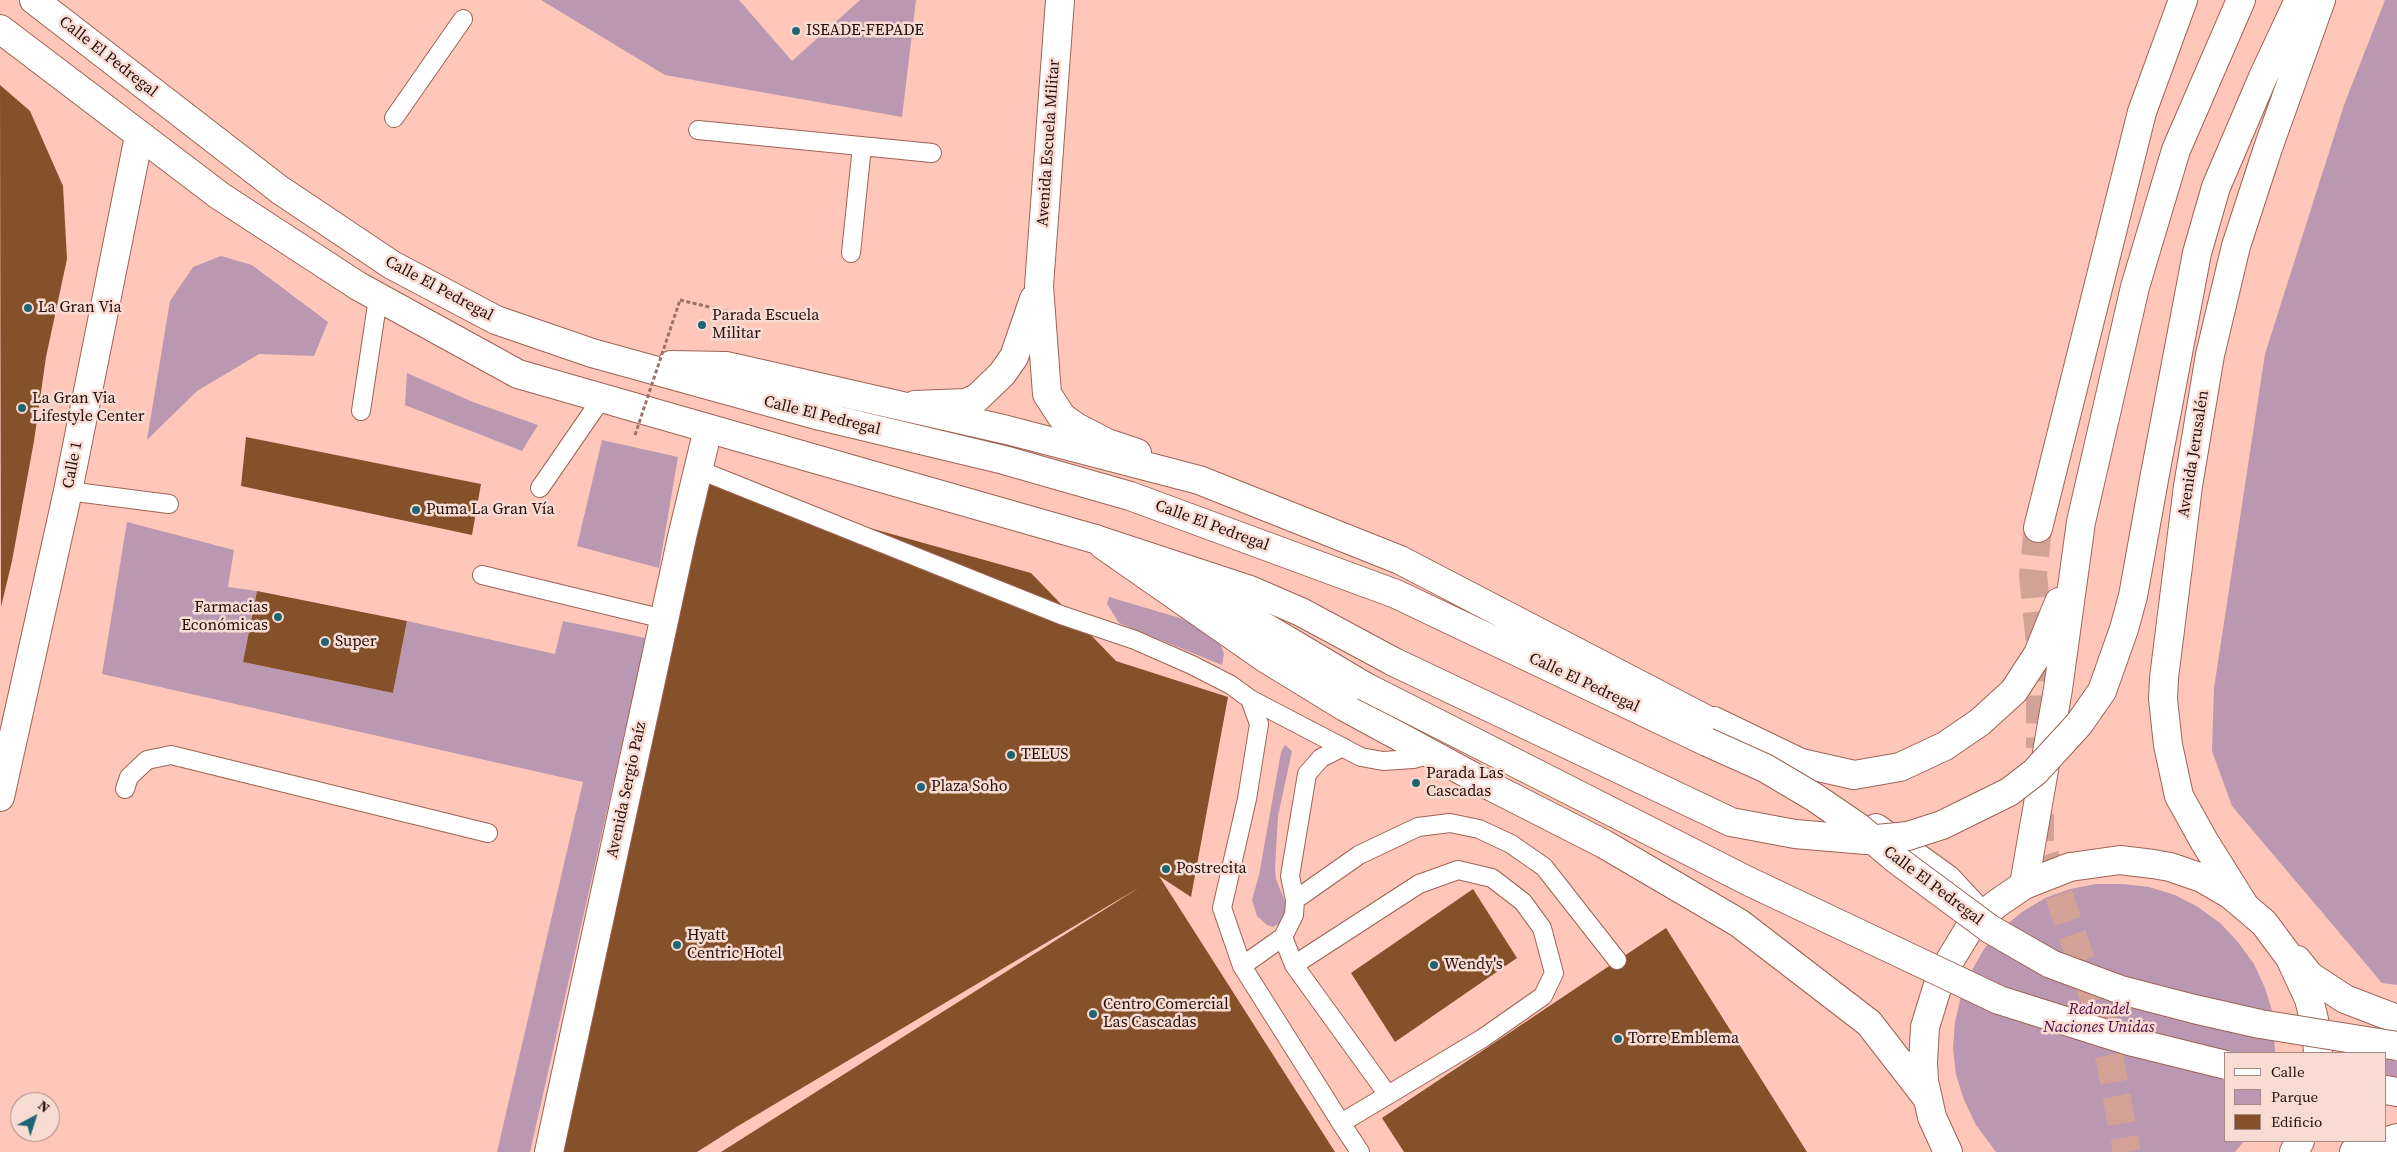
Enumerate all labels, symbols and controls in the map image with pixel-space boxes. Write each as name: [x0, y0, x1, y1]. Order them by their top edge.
street label: Calle El Pedregal: [55, 13, 161, 101]
place label: ISEADE-FEPADE: [806, 21, 924, 41]
marker: ISEADE-FEPADE: [790, 25, 802, 37]
street label: Avenida Escuela Militar: [1034, 59, 1064, 227]
street label: Calle El Pedregal: [382, 252, 496, 326]
place label: La Gran Via: [38, 298, 122, 318]
marker: La Gran Via: [22, 302, 34, 314]
place label: Parada Escuela Militar: [712, 306, 819, 344]
marker: Parada Escuela Militar: [696, 319, 708, 331]
place label: La Gran Via Lifestyle Center: [32, 389, 145, 427]
street label: Avenida Jerusalén: [2174, 389, 2214, 519]
street label: Calle El Pedregal: [762, 392, 882, 440]
marker: La Gran Via Lifestyle Center: [16, 402, 28, 414]
street label: Calle 1: [59, 440, 87, 490]
street label: Calle El Pedregal: [1152, 496, 1272, 556]
place label: Puma La Gran Vía: [426, 500, 555, 520]
marker: Puma La Gran Vía: [410, 504, 422, 516]
place label: Farmacias Económicas: [181, 598, 268, 636]
marker: Farmacias Económicas: [272, 611, 284, 623]
place label: Super: [335, 632, 376, 652]
marker: Super: [319, 636, 331, 648]
street label: Calle El Pedregal: [1526, 649, 1642, 717]
street label: Avenida Sergio Paíz: [603, 720, 651, 860]
place label: TELUS: [1021, 745, 1069, 765]
marker: TELUS: [1005, 749, 1017, 761]
place label: Parada Las Cascadas: [1426, 764, 1504, 802]
place label: Plaza Soho: [931, 777, 1008, 797]
marker: Parada Las Cascadas: [1410, 777, 1422, 789]
marker: Plaza Soho: [915, 781, 927, 793]
street label: Calle El Pedregal: [1879, 842, 1987, 930]
place label: Postrecita: [1176, 859, 1247, 879]
marker: Postrecita: [1160, 863, 1172, 875]
place label: Hyatt Centric Hotel: [687, 926, 782, 964]
marker: Hyatt Centric Hotel: [671, 939, 683, 951]
place label: Wendy's: [1444, 955, 1503, 975]
marker: Wendy's: [1428, 959, 1440, 971]
place label: Centro Comercial Las Cascadas: [1103, 995, 1229, 1033]
park label: Redondel Naciones Unidas: [2043, 1000, 2155, 1038]
marker: Centro Comercial Las Cascadas: [1087, 1008, 1099, 1020]
place label: Torre Emblema: [1628, 1029, 1739, 1049]
marker: Torre Emblema: [1612, 1033, 1624, 1045]
legend: [2224, 1052, 2387, 1142]
text: Calle: [2271, 1061, 2305, 1082]
text: Parque: [2271, 1086, 2318, 1107]
north arrow: [10, 1092, 60, 1142]
text: N: [34, 1095, 54, 1117]
text: Edificio: [2271, 1111, 2322, 1132]

